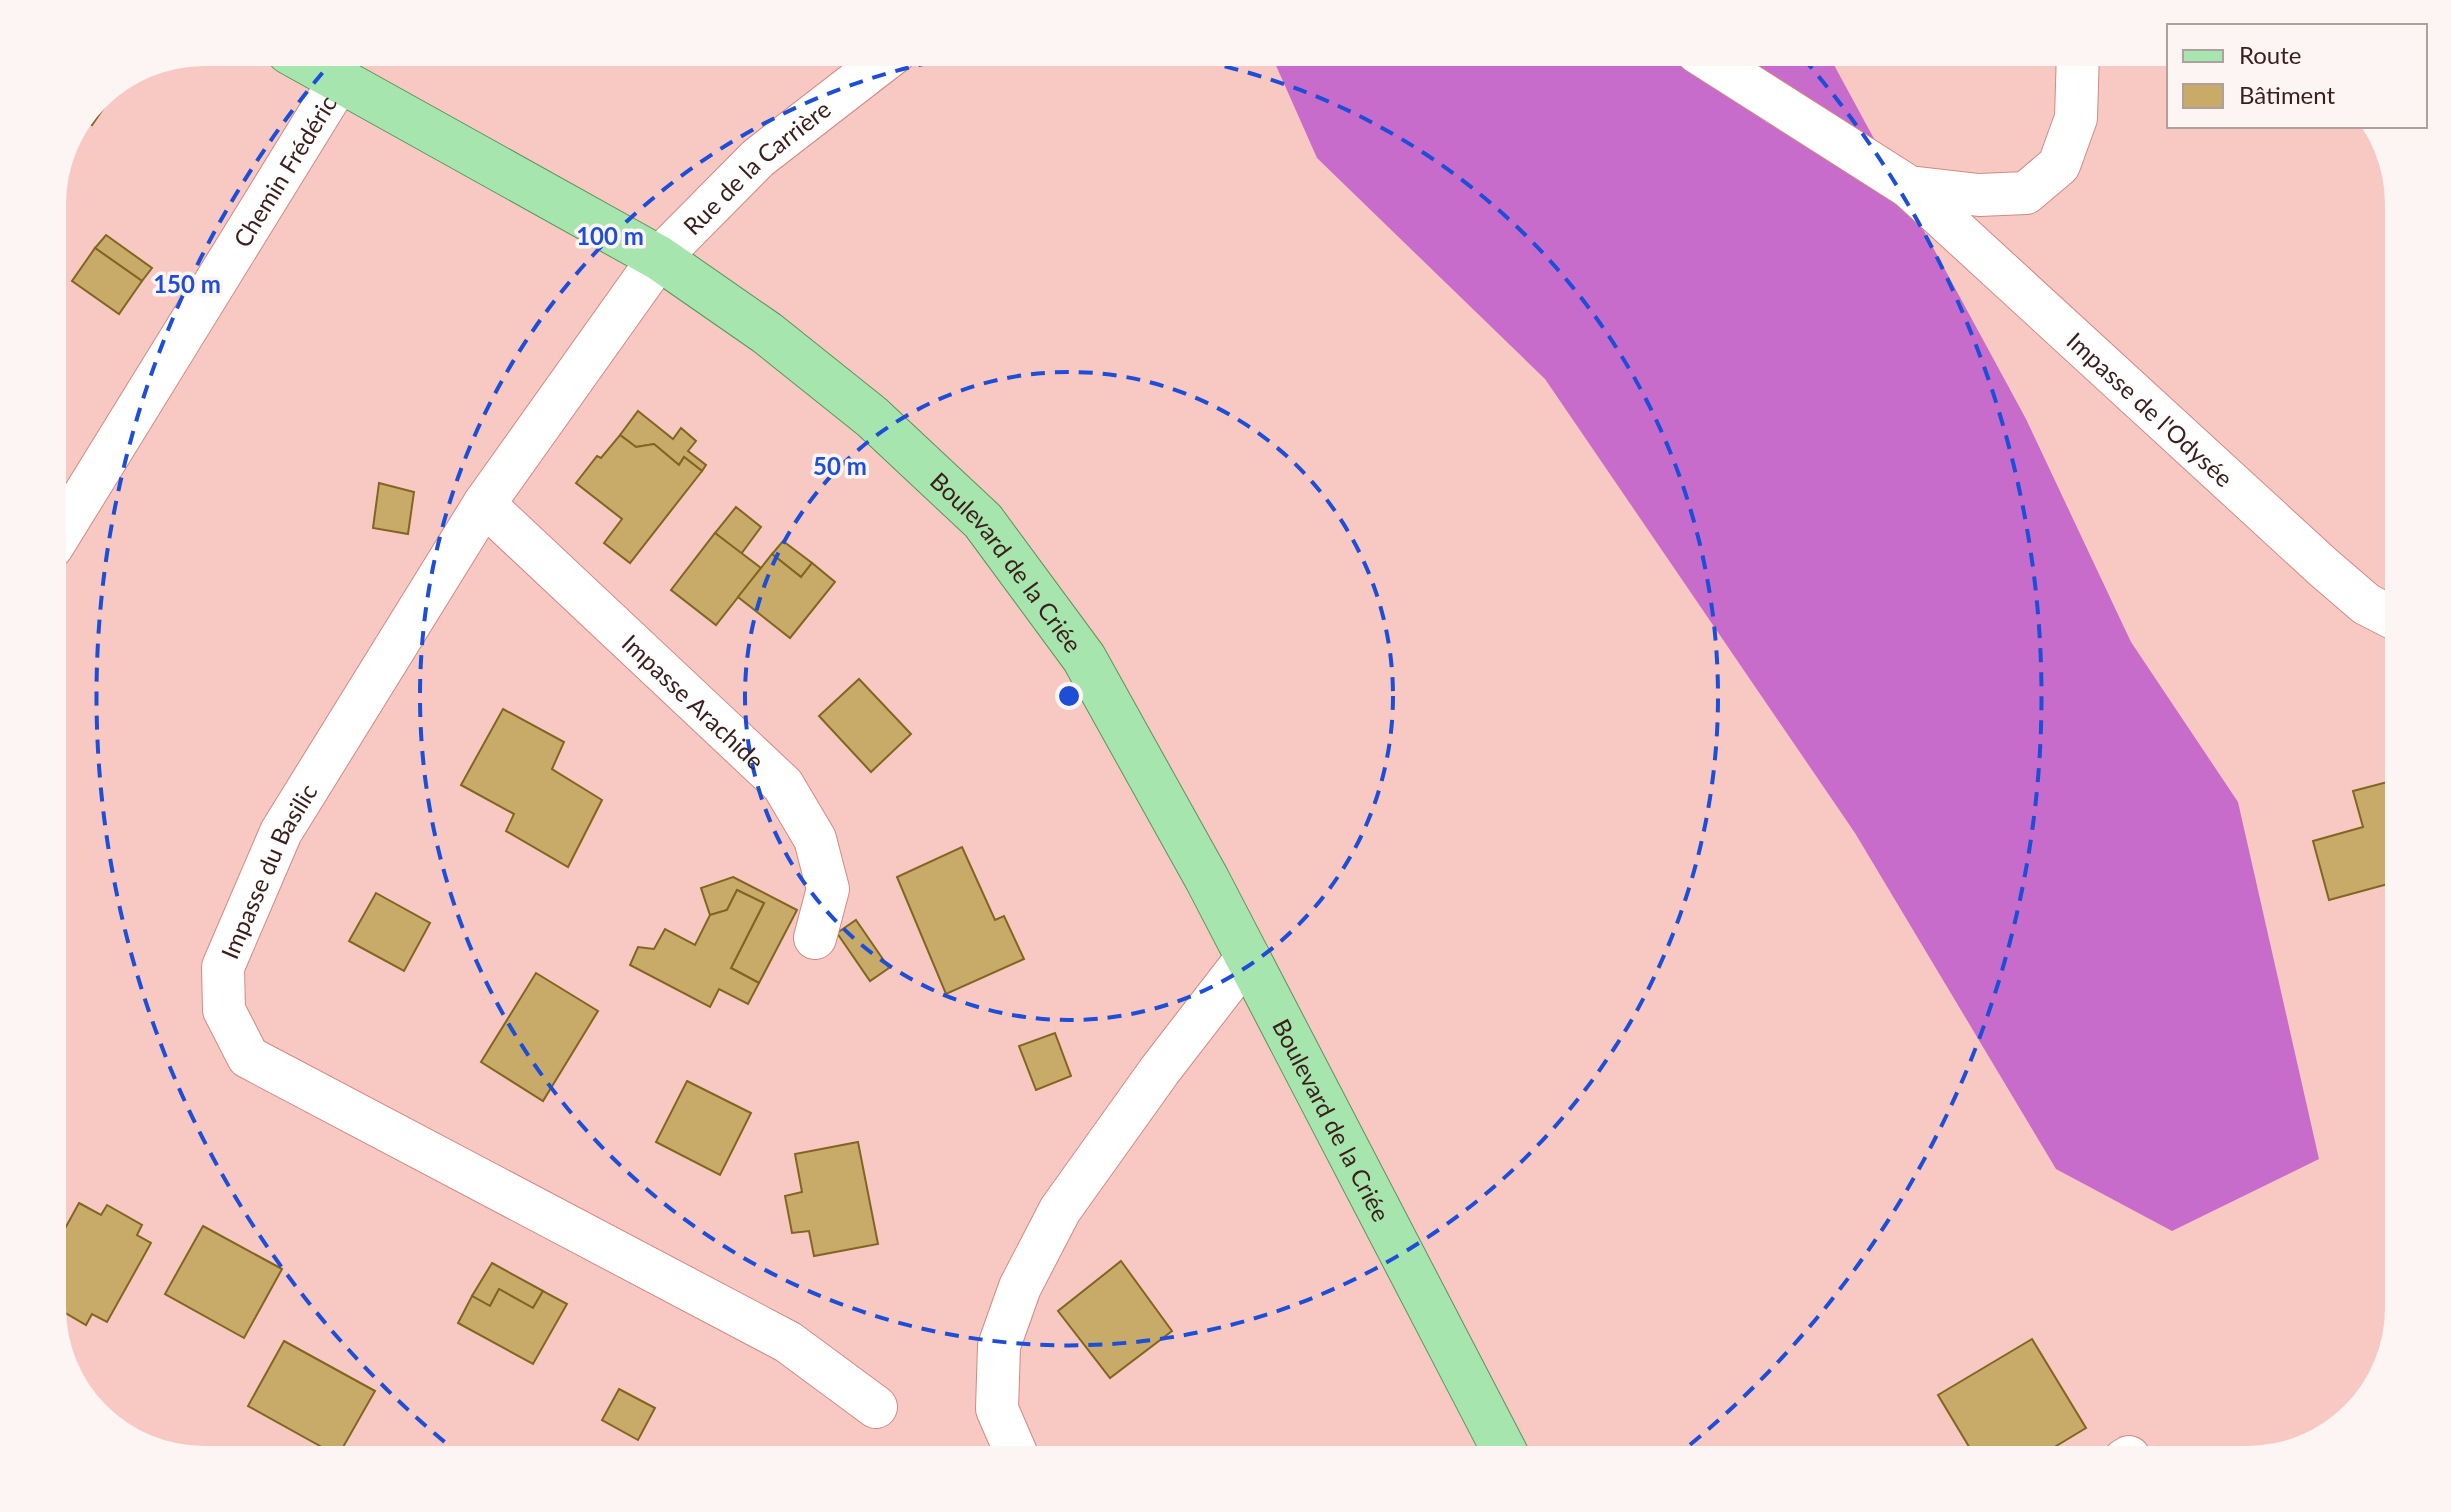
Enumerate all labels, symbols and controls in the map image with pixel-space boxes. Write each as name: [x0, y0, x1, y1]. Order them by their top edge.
legend: [2167, 24, 2427, 128]
text: Route: [2239, 40, 2301, 69]
text: Bâtiment: [2239, 80, 2336, 109]
street label: Chemin Frédéric: [226, 90, 342, 252]
street label: Rue de la Carrière: [677, 93, 836, 240]
text: 100 m: [576, 221, 644, 250]
text: 150 m: [153, 269, 221, 298]
street label: Impasse de l'Odysée: [2062, 326, 2240, 492]
text: 50 m: [813, 451, 867, 480]
street label: Boulevard de la Criée: [925, 465, 1089, 657]
street label: Impasse Arachide: [617, 628, 771, 775]
centre of rings: [1055, 682, 1083, 710]
street label: Impasse du Basilic: [214, 778, 322, 963]
street label: Boulevard de la Criée: [1268, 1014, 1397, 1226]

